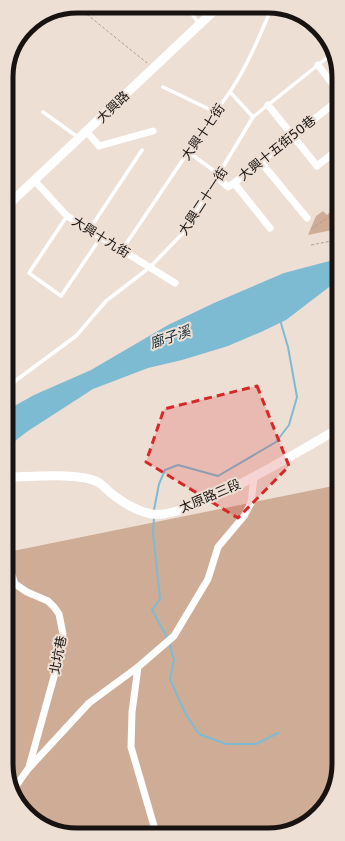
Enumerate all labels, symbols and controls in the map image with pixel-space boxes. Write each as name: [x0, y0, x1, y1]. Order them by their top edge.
street label: 大興路: [94, 88, 132, 126]
street label: 大興十七街: [178, 101, 228, 163]
street label: 大興十五街50巷: [236, 112, 318, 184]
street label: 大興二十一街: [175, 164, 231, 238]
street label: 大興十九街: [69, 213, 133, 261]
water label: 廍子溪: [148, 322, 194, 351]
street label: 太原路三段: [177, 476, 243, 516]
street label: 北坑巷: [47, 634, 69, 676]

